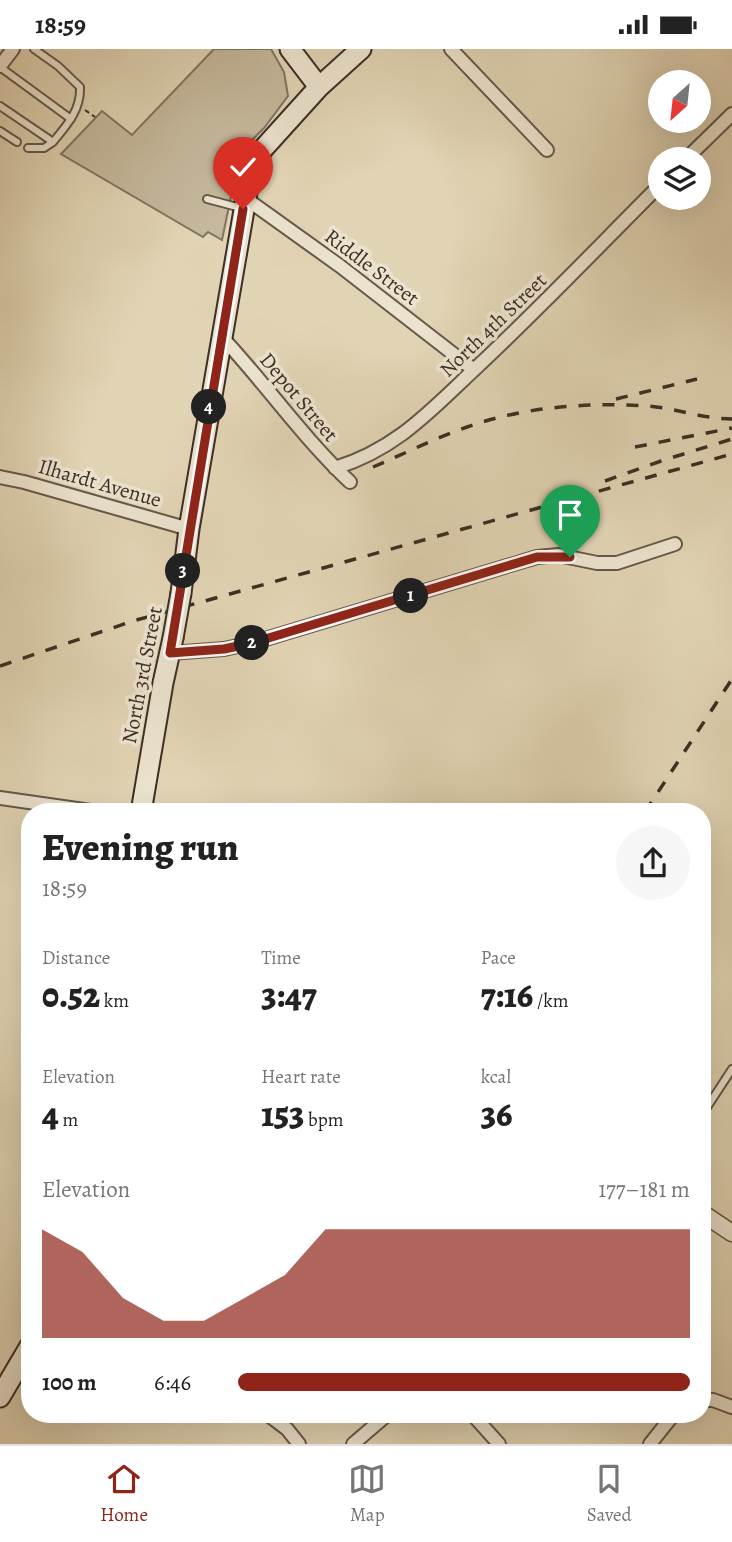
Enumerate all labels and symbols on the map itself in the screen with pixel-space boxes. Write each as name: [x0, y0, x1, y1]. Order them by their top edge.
north arrow: [648, 70, 710, 133]
pin: [213, 137, 273, 209]
street label: Riddle Street: [319, 222, 425, 312]
street label: North 4th Street: [433, 267, 553, 383]
street label: Depot Street: [253, 346, 345, 448]
pin: 4: [192, 389, 227, 425]
street label: Ilhardt Avenue: [35, 452, 165, 514]
pin: [540, 485, 600, 557]
pin: 3: [166, 553, 200, 589]
pin: 1: [394, 579, 428, 613]
street label: North 3rd Street: [115, 604, 169, 746]
pin: 2: [234, 625, 270, 661]

